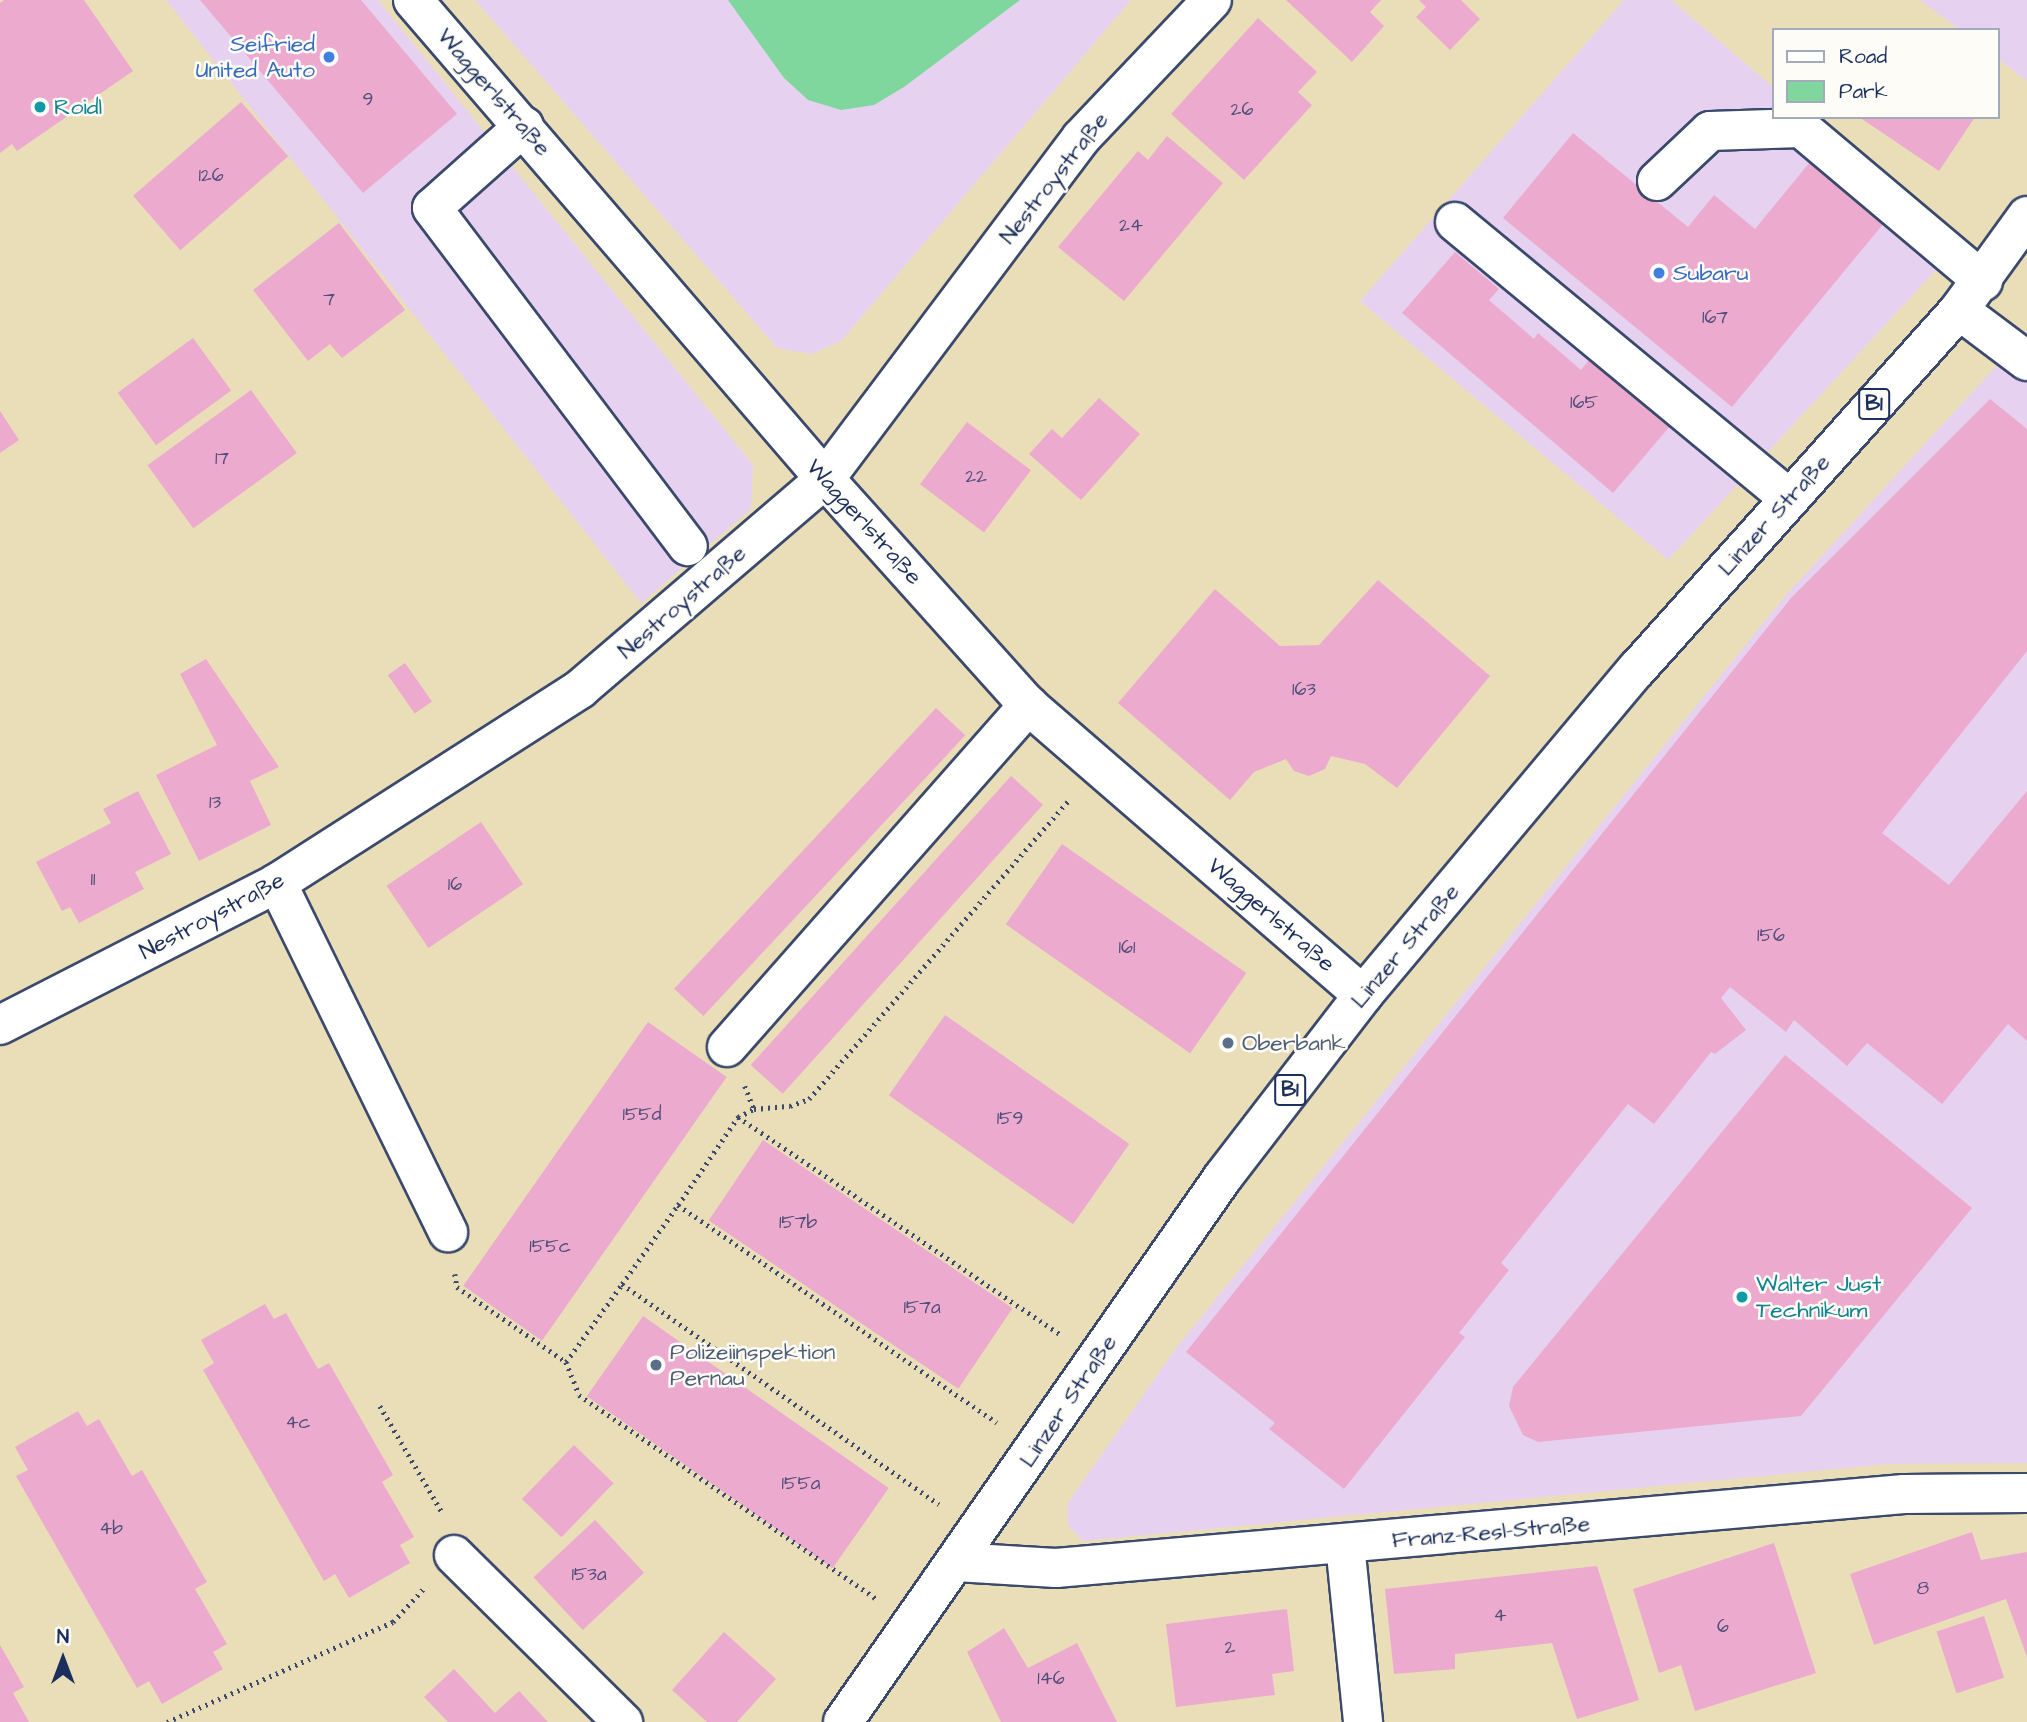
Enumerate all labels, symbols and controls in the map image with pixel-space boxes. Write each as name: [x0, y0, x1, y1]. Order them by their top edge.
street label: Waggerlstraße: [431, 23, 557, 161]
legend: [1772, 28, 1999, 119]
place label: Seifried United Auto: [196, 30, 315, 84]
text: Road: [1839, 42, 1887, 71]
marker: Seifried United Auto: [321, 49, 337, 65]
text: Park: [1839, 77, 1888, 106]
house number: 9: [363, 89, 373, 111]
place label: Roidl: [54, 93, 102, 121]
marker: Roidl: [32, 99, 48, 115]
house number: 26: [1231, 99, 1253, 121]
street label: Nestroystraße: [994, 106, 1114, 250]
house number: 126: [198, 165, 224, 187]
house number: 24: [1119, 215, 1143, 237]
place label: Subaru: [1673, 259, 1748, 287]
marker: Subaru: [1651, 265, 1667, 281]
house number: 7: [323, 289, 335, 311]
house number: 167: [1702, 307, 1728, 329]
road number: B1: [1856, 386, 1892, 422]
house number: 165: [1570, 392, 1598, 414]
house number: 17: [215, 448, 229, 470]
street label: Linzer Straße: [1712, 449, 1836, 581]
street label: Waggerlstraße: [800, 453, 928, 591]
house number: 22: [965, 466, 987, 488]
street label: Nestroystraße: [613, 539, 751, 665]
house number: 163: [1292, 679, 1316, 701]
house number: 13: [209, 792, 221, 814]
street label: Waggerlstraße: [1202, 852, 1340, 978]
street label: Nestroystraße: [135, 866, 289, 966]
house number: 11: [91, 869, 95, 891]
house number: 16: [448, 874, 462, 896]
street label: Linzer Straße: [1345, 878, 1465, 1014]
house number: 156: [1757, 925, 1785, 947]
house number: 161: [1119, 937, 1135, 959]
place label: Oberbank: [1242, 1029, 1346, 1057]
marker: Oberbank: [1220, 1035, 1236, 1051]
road number: B1: [1272, 1072, 1308, 1108]
house number: 155d: [622, 1104, 662, 1126]
house number: 159: [997, 1108, 1023, 1130]
house number: 157b: [779, 1212, 817, 1234]
house number: 155c: [529, 1236, 571, 1258]
place label: Walter Just Technikum: [1756, 1270, 1881, 1324]
marker: Walter Just Technikum: [1734, 1289, 1750, 1305]
house number: 157a: [903, 1297, 941, 1319]
street label: Linzer Straße: [1014, 1329, 1122, 1473]
place label: Polizeiinspektion Pernau: [670, 1338, 835, 1392]
marker: Polizeiinspektion Pernau: [648, 1357, 664, 1373]
house number: 4c: [286, 1412, 310, 1434]
house number: 155a: [781, 1473, 821, 1495]
street label: Franz-Resl-Straße: [1391, 1510, 1591, 1554]
house number: 4b: [99, 1518, 123, 1540]
house number: 153a: [571, 1564, 607, 1586]
house number: 8: [1917, 1578, 1929, 1600]
house number: 4: [1494, 1605, 1506, 1627]
house number: 6: [1717, 1616, 1729, 1638]
north arrow: [28, 1624, 98, 1694]
text: N: [57, 1624, 69, 1651]
house number: 2: [1225, 1637, 1235, 1659]
house number: 146: [1037, 1668, 1065, 1690]

